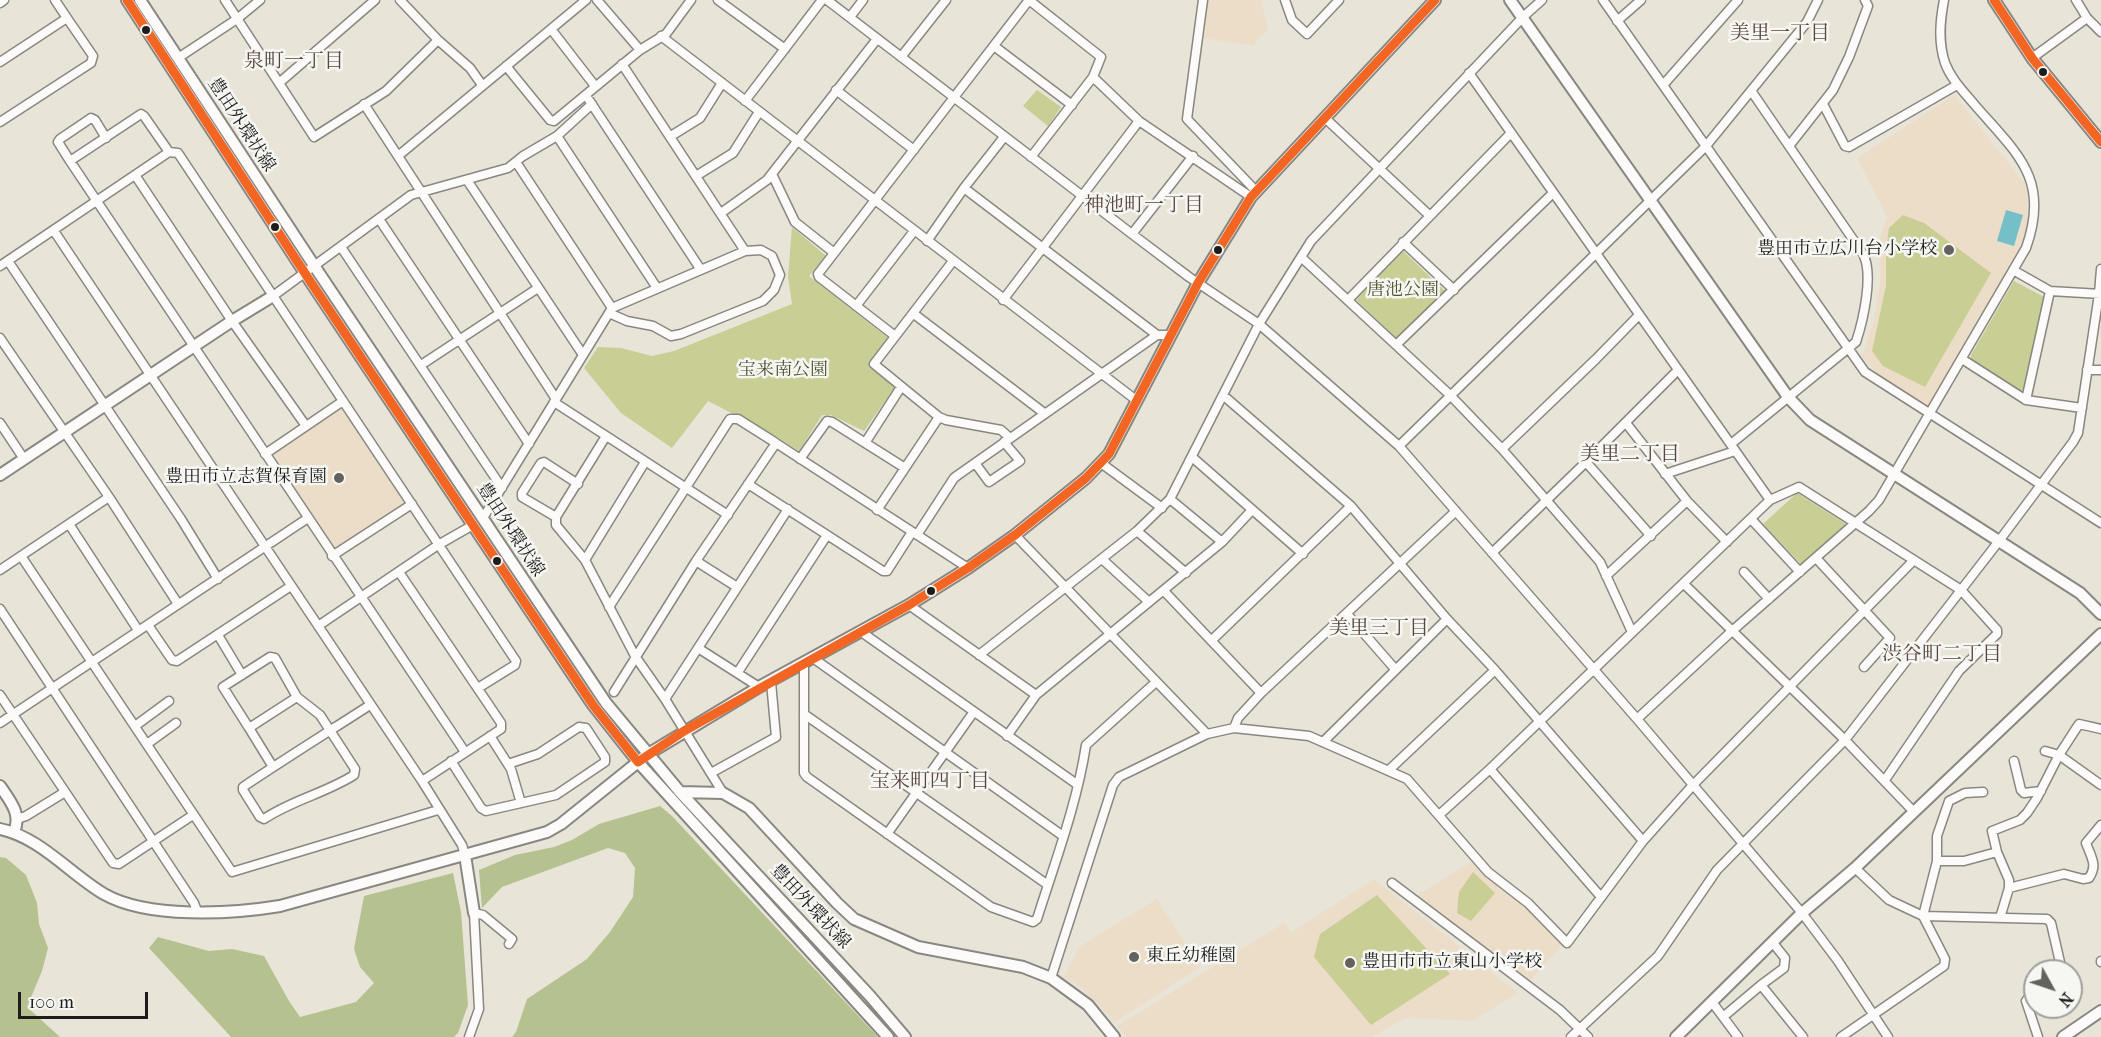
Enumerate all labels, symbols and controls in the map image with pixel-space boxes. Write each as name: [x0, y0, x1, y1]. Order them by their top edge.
district label: 美里一丁目: [1730, 22, 1830, 46]
unlabelled marker: [140, 24, 152, 36]
district label: 泉町一丁目: [244, 50, 344, 74]
unlabelled marker: [2037, 66, 2049, 78]
street label: 豊田外環状線: [203, 74, 279, 176]
district label: 神池町一丁目: [1084, 194, 1204, 218]
unlabelled marker: [269, 221, 281, 233]
place label: 豊田市立広川台小学校: [1757, 239, 1937, 261]
marker: 豊田市立広川台小学校: [1942, 243, 1956, 257]
unlabelled marker: [1212, 244, 1224, 256]
park label: 唐池公園: [1367, 280, 1439, 302]
park label: 宝来南公園: [738, 360, 828, 382]
district label: 美里二丁目: [1580, 443, 1680, 467]
place label: 豊田市立志賀保育園: [165, 467, 327, 489]
marker: 豊田市立志賀保育園: [332, 471, 346, 485]
street label: 豊田外環状線: [472, 479, 548, 581]
unlabelled marker: [491, 555, 503, 567]
unlabelled marker: [925, 585, 937, 597]
district label: 美里三丁目: [1329, 617, 1429, 641]
district label: 渋谷町二丁目: [1882, 643, 2002, 667]
district label: 宝来町四丁目: [870, 770, 990, 794]
street label: 豊田外環状線: [765, 860, 855, 954]
place label: 東丘幼稚園: [1146, 946, 1236, 968]
marker: 東丘幼稚園: [1127, 950, 1141, 964]
place label: 豊田市市立東山小学校: [1362, 952, 1542, 974]
marker: 豊田市市立東山小学校: [1343, 956, 1357, 970]
north arrow: [2023, 959, 2083, 1019]
scale bar: [21, 980, 152, 1018]
text: N: [2054, 989, 2077, 1010]
text: 100 m: [29, 992, 74, 1013]

